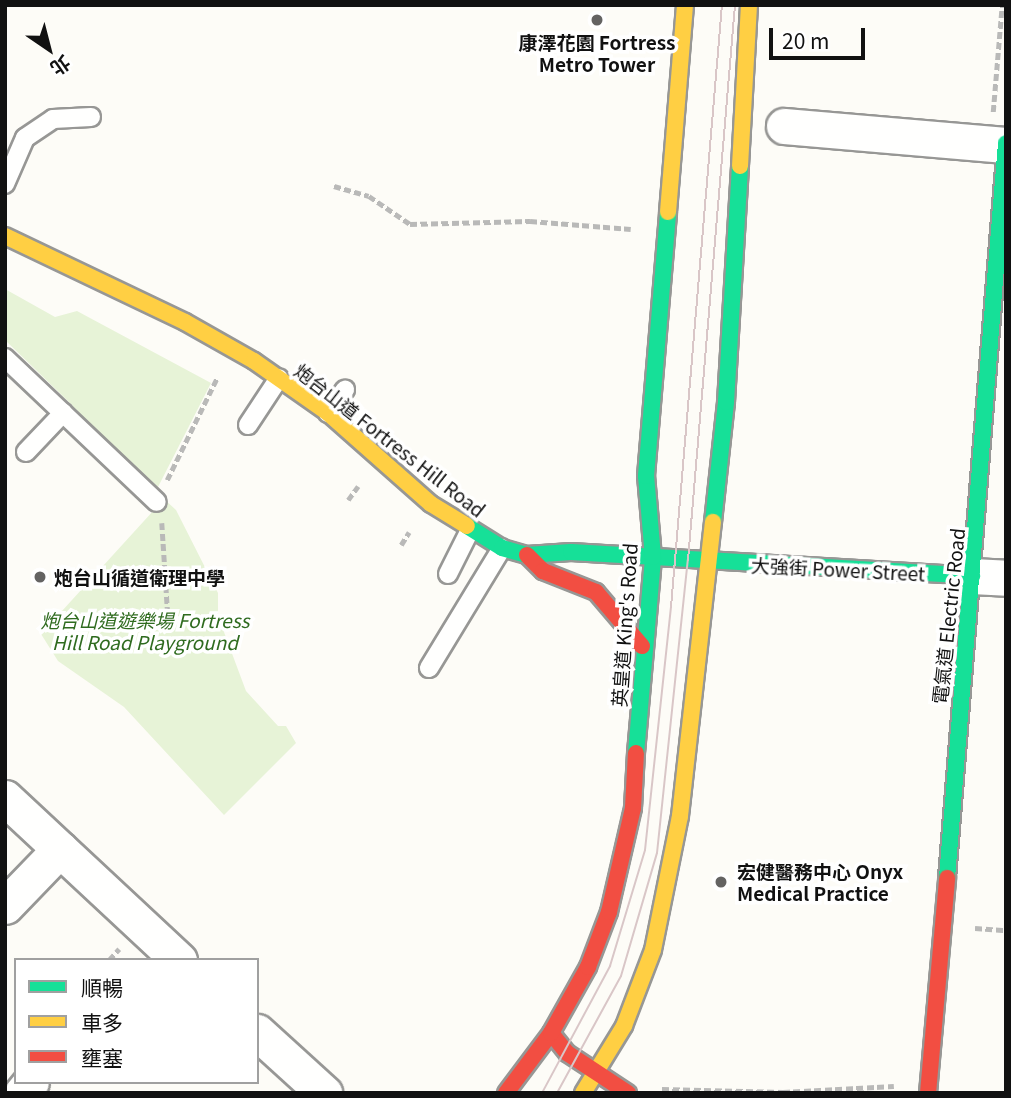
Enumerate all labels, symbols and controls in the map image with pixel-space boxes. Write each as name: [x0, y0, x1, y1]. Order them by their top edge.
marker: 康澤花園 Fortress Metro Tower: [589, 12, 605, 28]
north arrow: [14, 14, 84, 84]
scale bar: [773, 14, 869, 58]
text: 20 m: [782, 25, 829, 55]
place label: 康澤花園 Fortress Metro Tower: [519, 31, 675, 75]
text: 北: [46, 50, 77, 83]
street label: 炮台山道 Fortress Hill Road: [290, 358, 490, 522]
street label: 電氣道 Electric Road: [927, 527, 969, 705]
street label: 英皇道 King's Road: [607, 542, 641, 708]
street label: 大強街 Power Street: [750, 553, 926, 585]
place label: 炮台山循道衛理中學: [54, 566, 225, 588]
marker: 炮台山循道衛理中學: [32, 569, 48, 585]
park label: 炮台山道遊樂場 Fortress Hill Road Playground: [41, 609, 249, 653]
place label: 宏健醫務中心 Onyx Medical Practice: [737, 860, 903, 904]
marker: 宏健醫務中心 Onyx Medical Practice: [711, 872, 731, 892]
legend: [14, 958, 259, 1084]
text: 順暢: [81, 972, 123, 1002]
text: 車多: [81, 1007, 123, 1037]
text: 壅塞: [81, 1042, 123, 1072]

